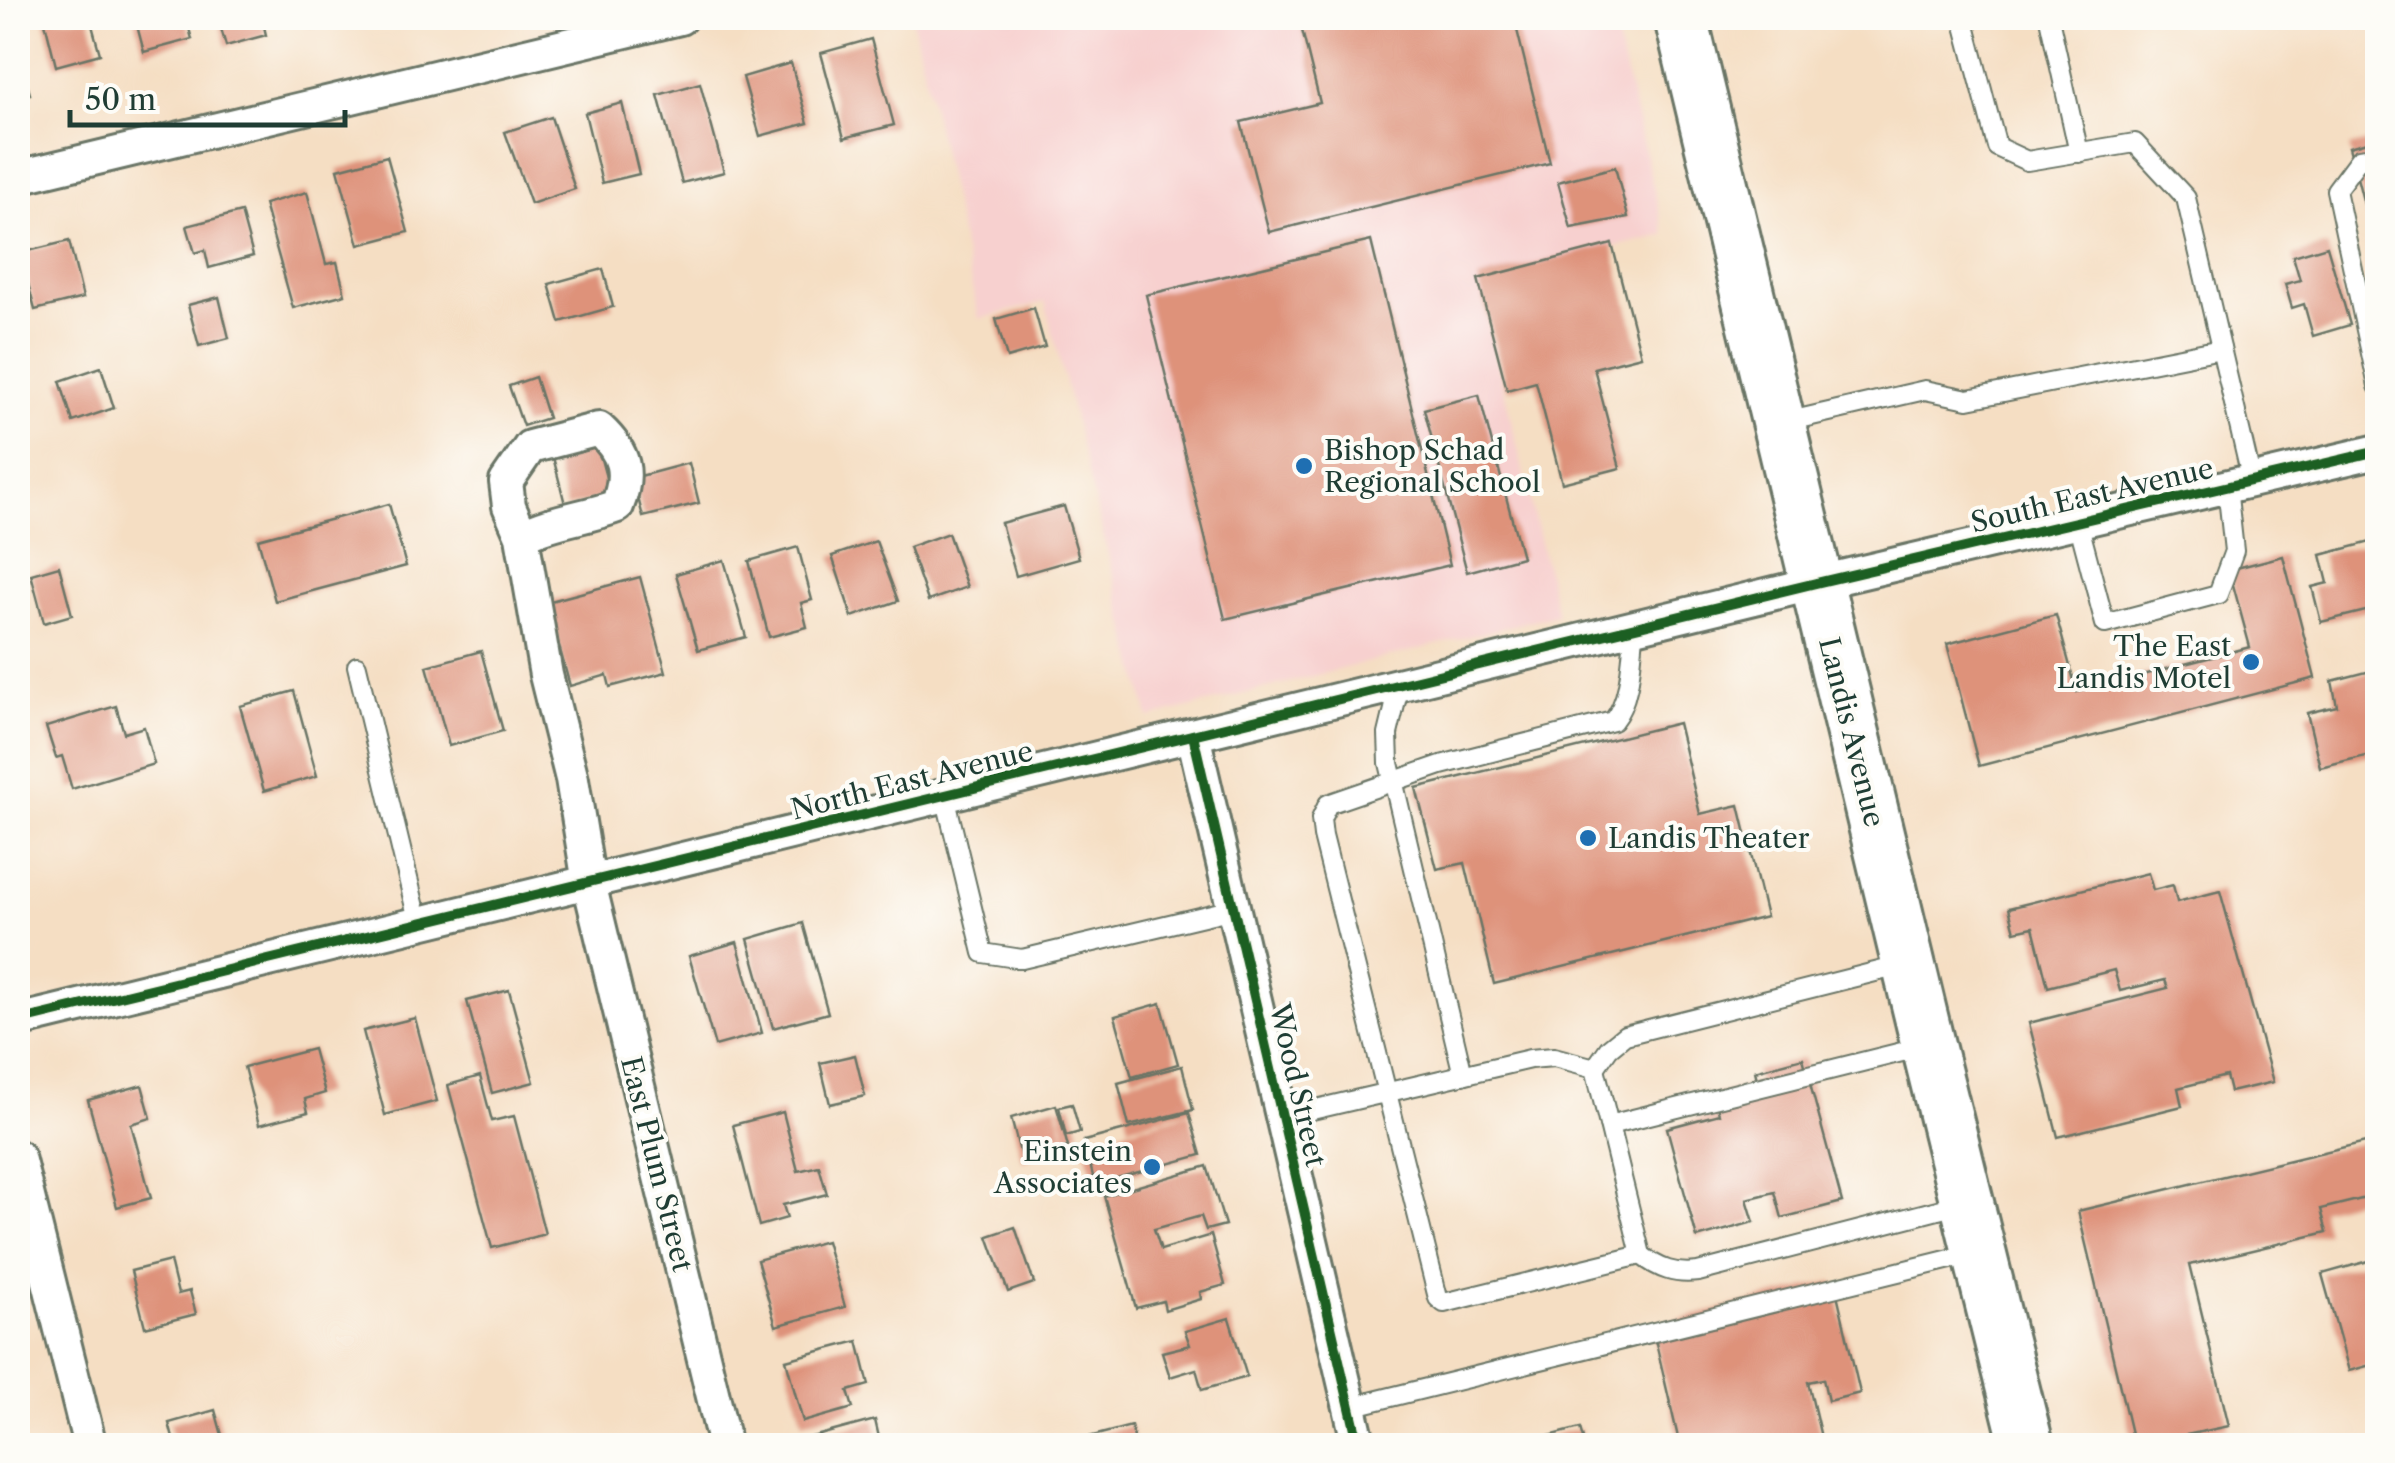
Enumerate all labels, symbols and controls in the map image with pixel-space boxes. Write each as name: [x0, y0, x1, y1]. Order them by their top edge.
scale bar: [70, 65, 345, 127]
text: 50 m: [85, 81, 156, 118]
place label: Bishop Schad Regional School: [1324, 433, 1540, 499]
street label: South East Avenue: [1967, 451, 2217, 539]
marker: Bishop Schad Regional School: [1293, 455, 1315, 477]
place label: The East Landis Motel: [2056, 629, 2231, 695]
street label: Landis Avenue: [1812, 634, 1892, 830]
marker: The East Landis Motel: [2240, 651, 2262, 673]
street label: North East Avenue: [788, 733, 1036, 827]
place label: Landis Theater: [1608, 821, 1810, 855]
marker: Landis Theater: [1577, 827, 1599, 849]
street label: Wood Street: [1262, 999, 1333, 1170]
street label: East Plum Street: [614, 1053, 700, 1275]
place label: Einstein Associates: [993, 1134, 1132, 1200]
marker: Einstein Associates: [1141, 1156, 1163, 1178]

